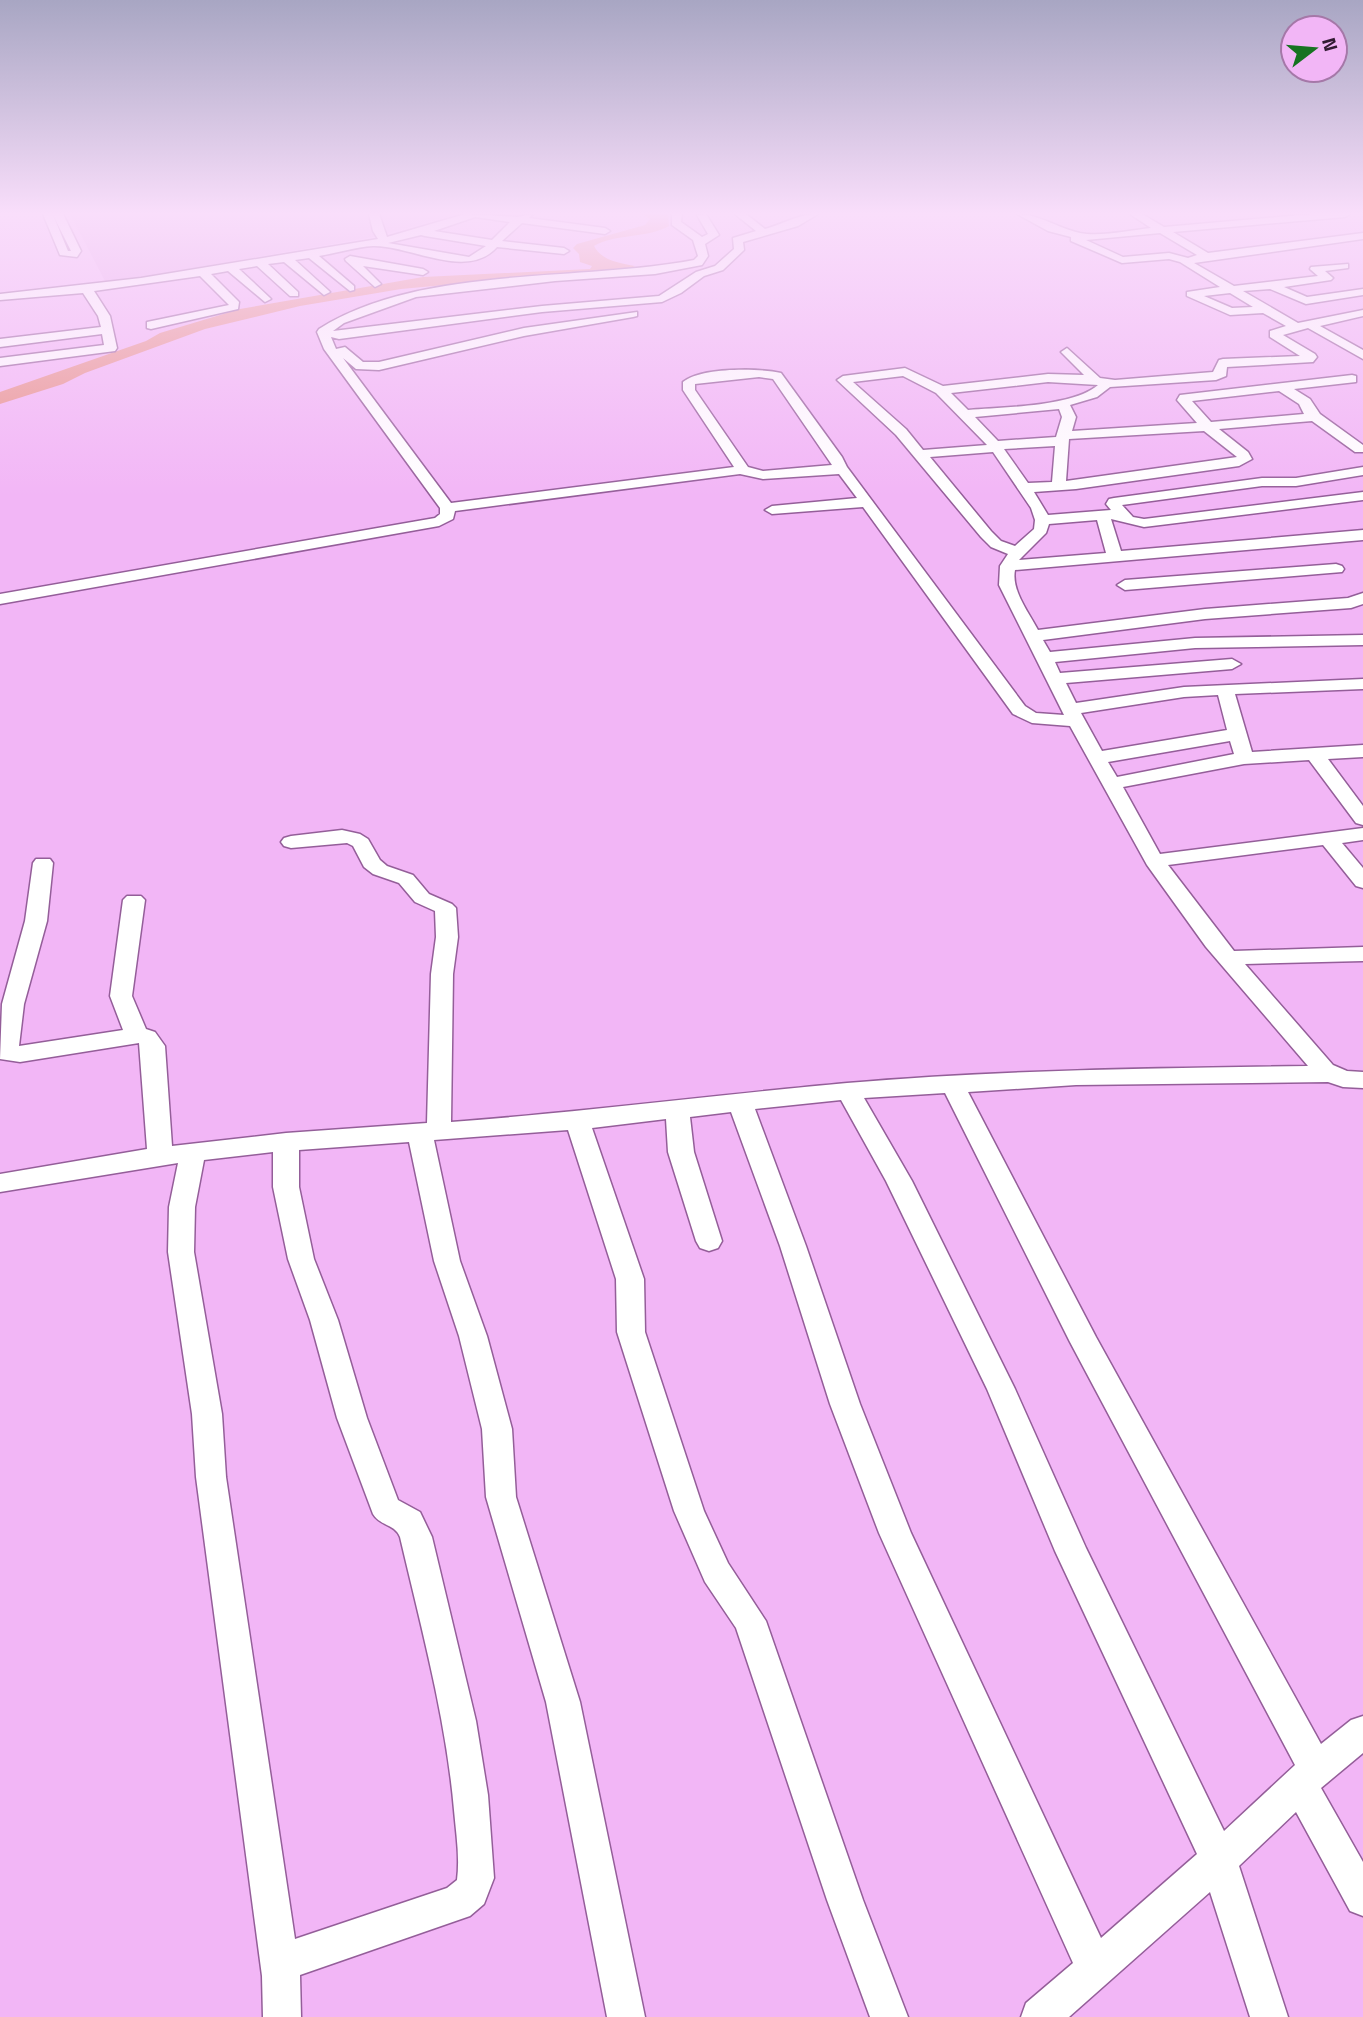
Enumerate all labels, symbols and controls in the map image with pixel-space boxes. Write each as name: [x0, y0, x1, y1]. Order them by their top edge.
north arrow: [1279, 14, 1349, 84]
text: N: [1315, 34, 1347, 55]

